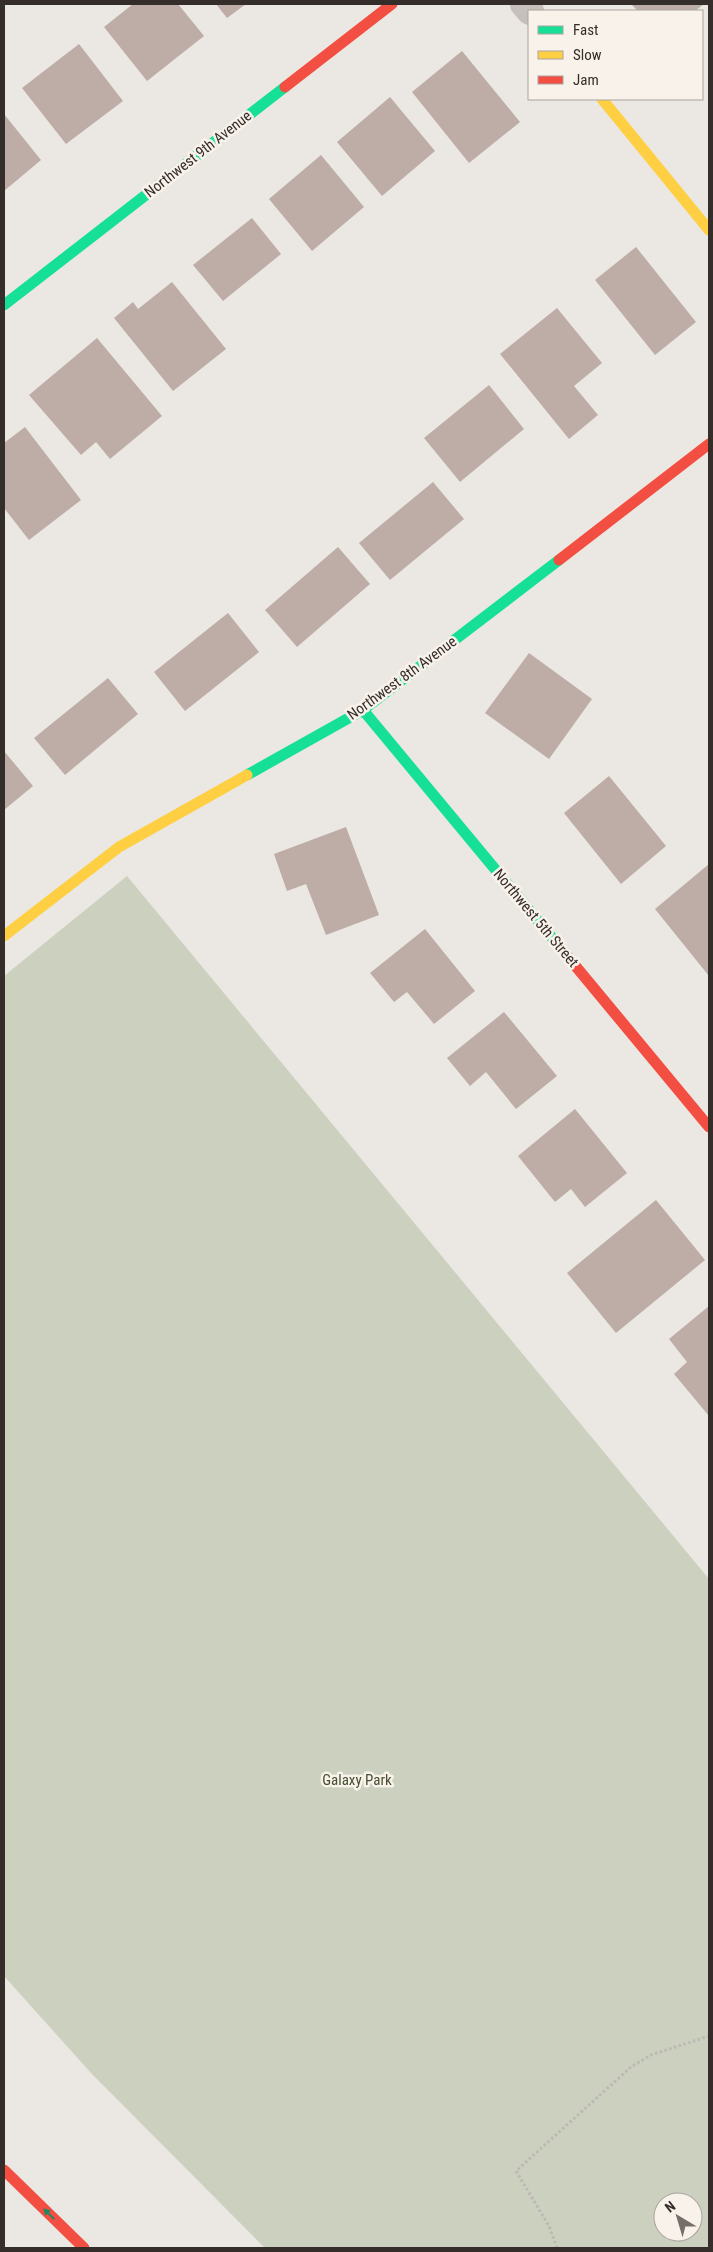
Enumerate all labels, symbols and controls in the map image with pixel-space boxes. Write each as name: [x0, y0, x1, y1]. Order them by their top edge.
legend: [528, 10, 703, 100]
text: Fast: [573, 21, 598, 39]
text: Slow: [573, 46, 602, 64]
text: Jam: [573, 71, 599, 89]
street label: Northwest 9th Avenue: [141, 107, 255, 201]
street label: Northwest 8th Avenue: [344, 632, 460, 724]
street label: Northwest 5th Street: [490, 865, 582, 971]
park label: Galaxy Park: [322, 1771, 392, 1789]
north arrow: [653, 2192, 703, 2242]
text: N: [662, 2198, 678, 2216]
one-way arrow: [43, 2208, 55, 2220]

